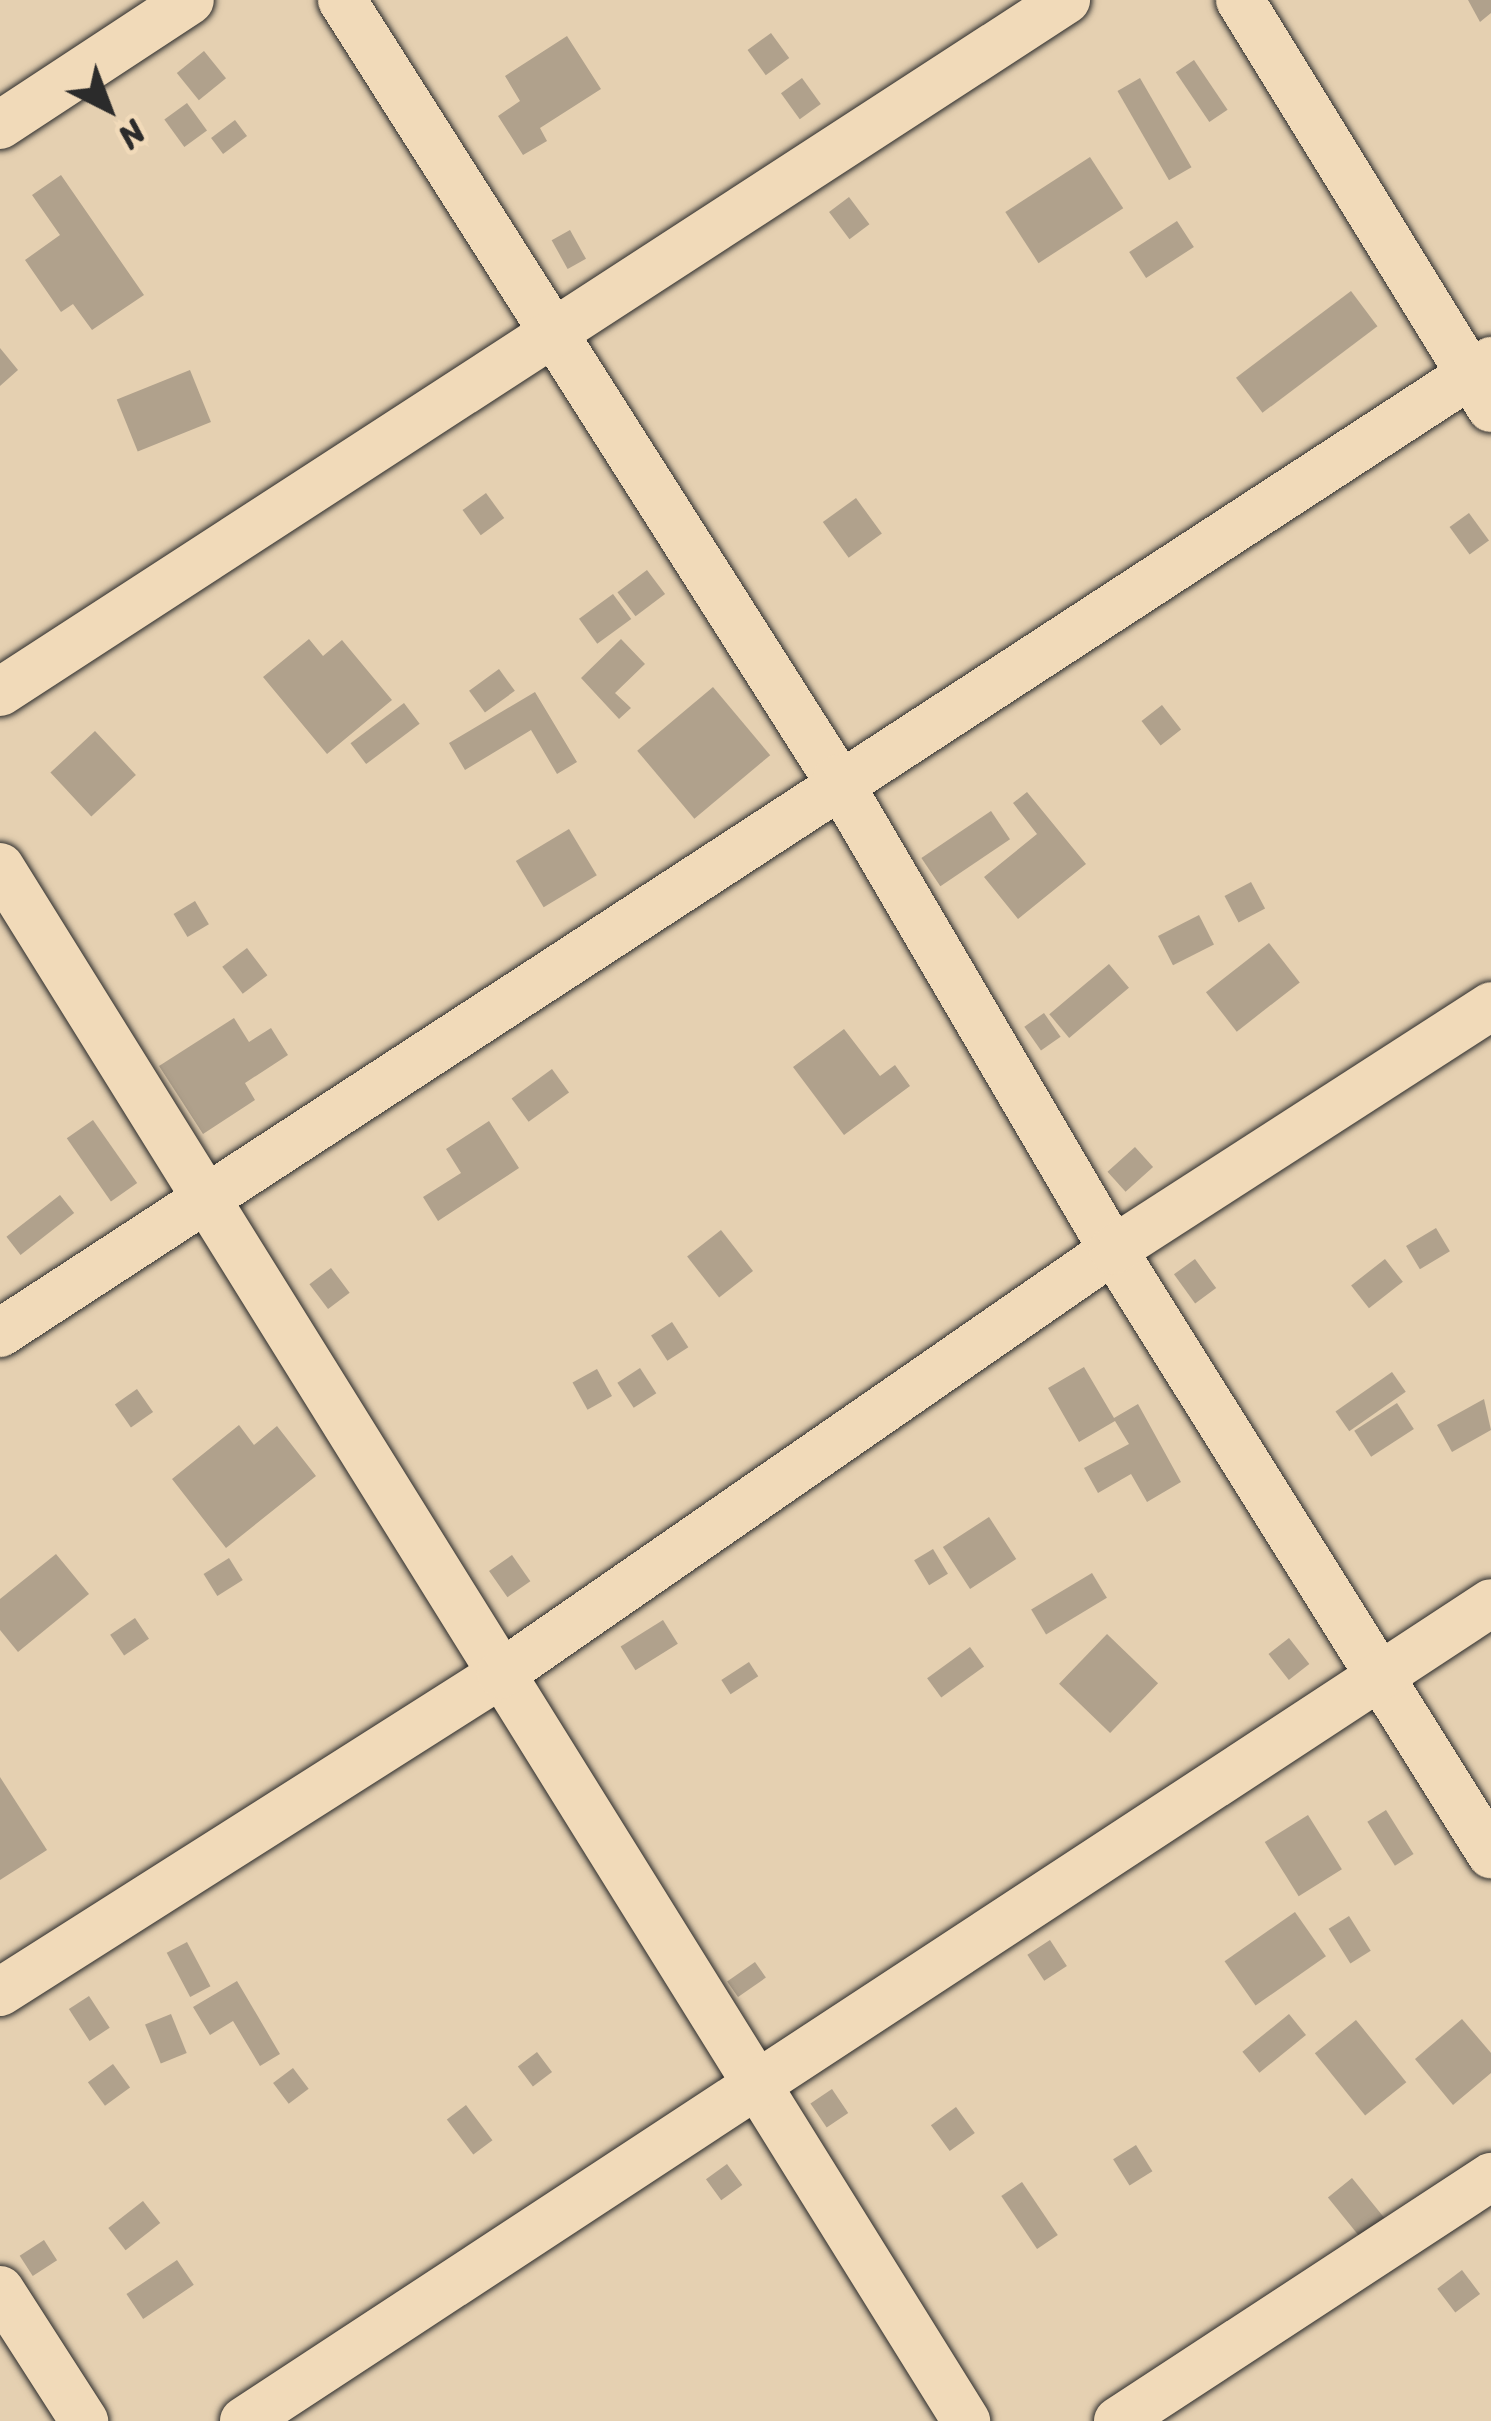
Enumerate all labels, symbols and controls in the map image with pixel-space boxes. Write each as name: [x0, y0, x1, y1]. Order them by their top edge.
north arrow: [48, 48, 168, 168]
text: N: [104, 106, 160, 164]

